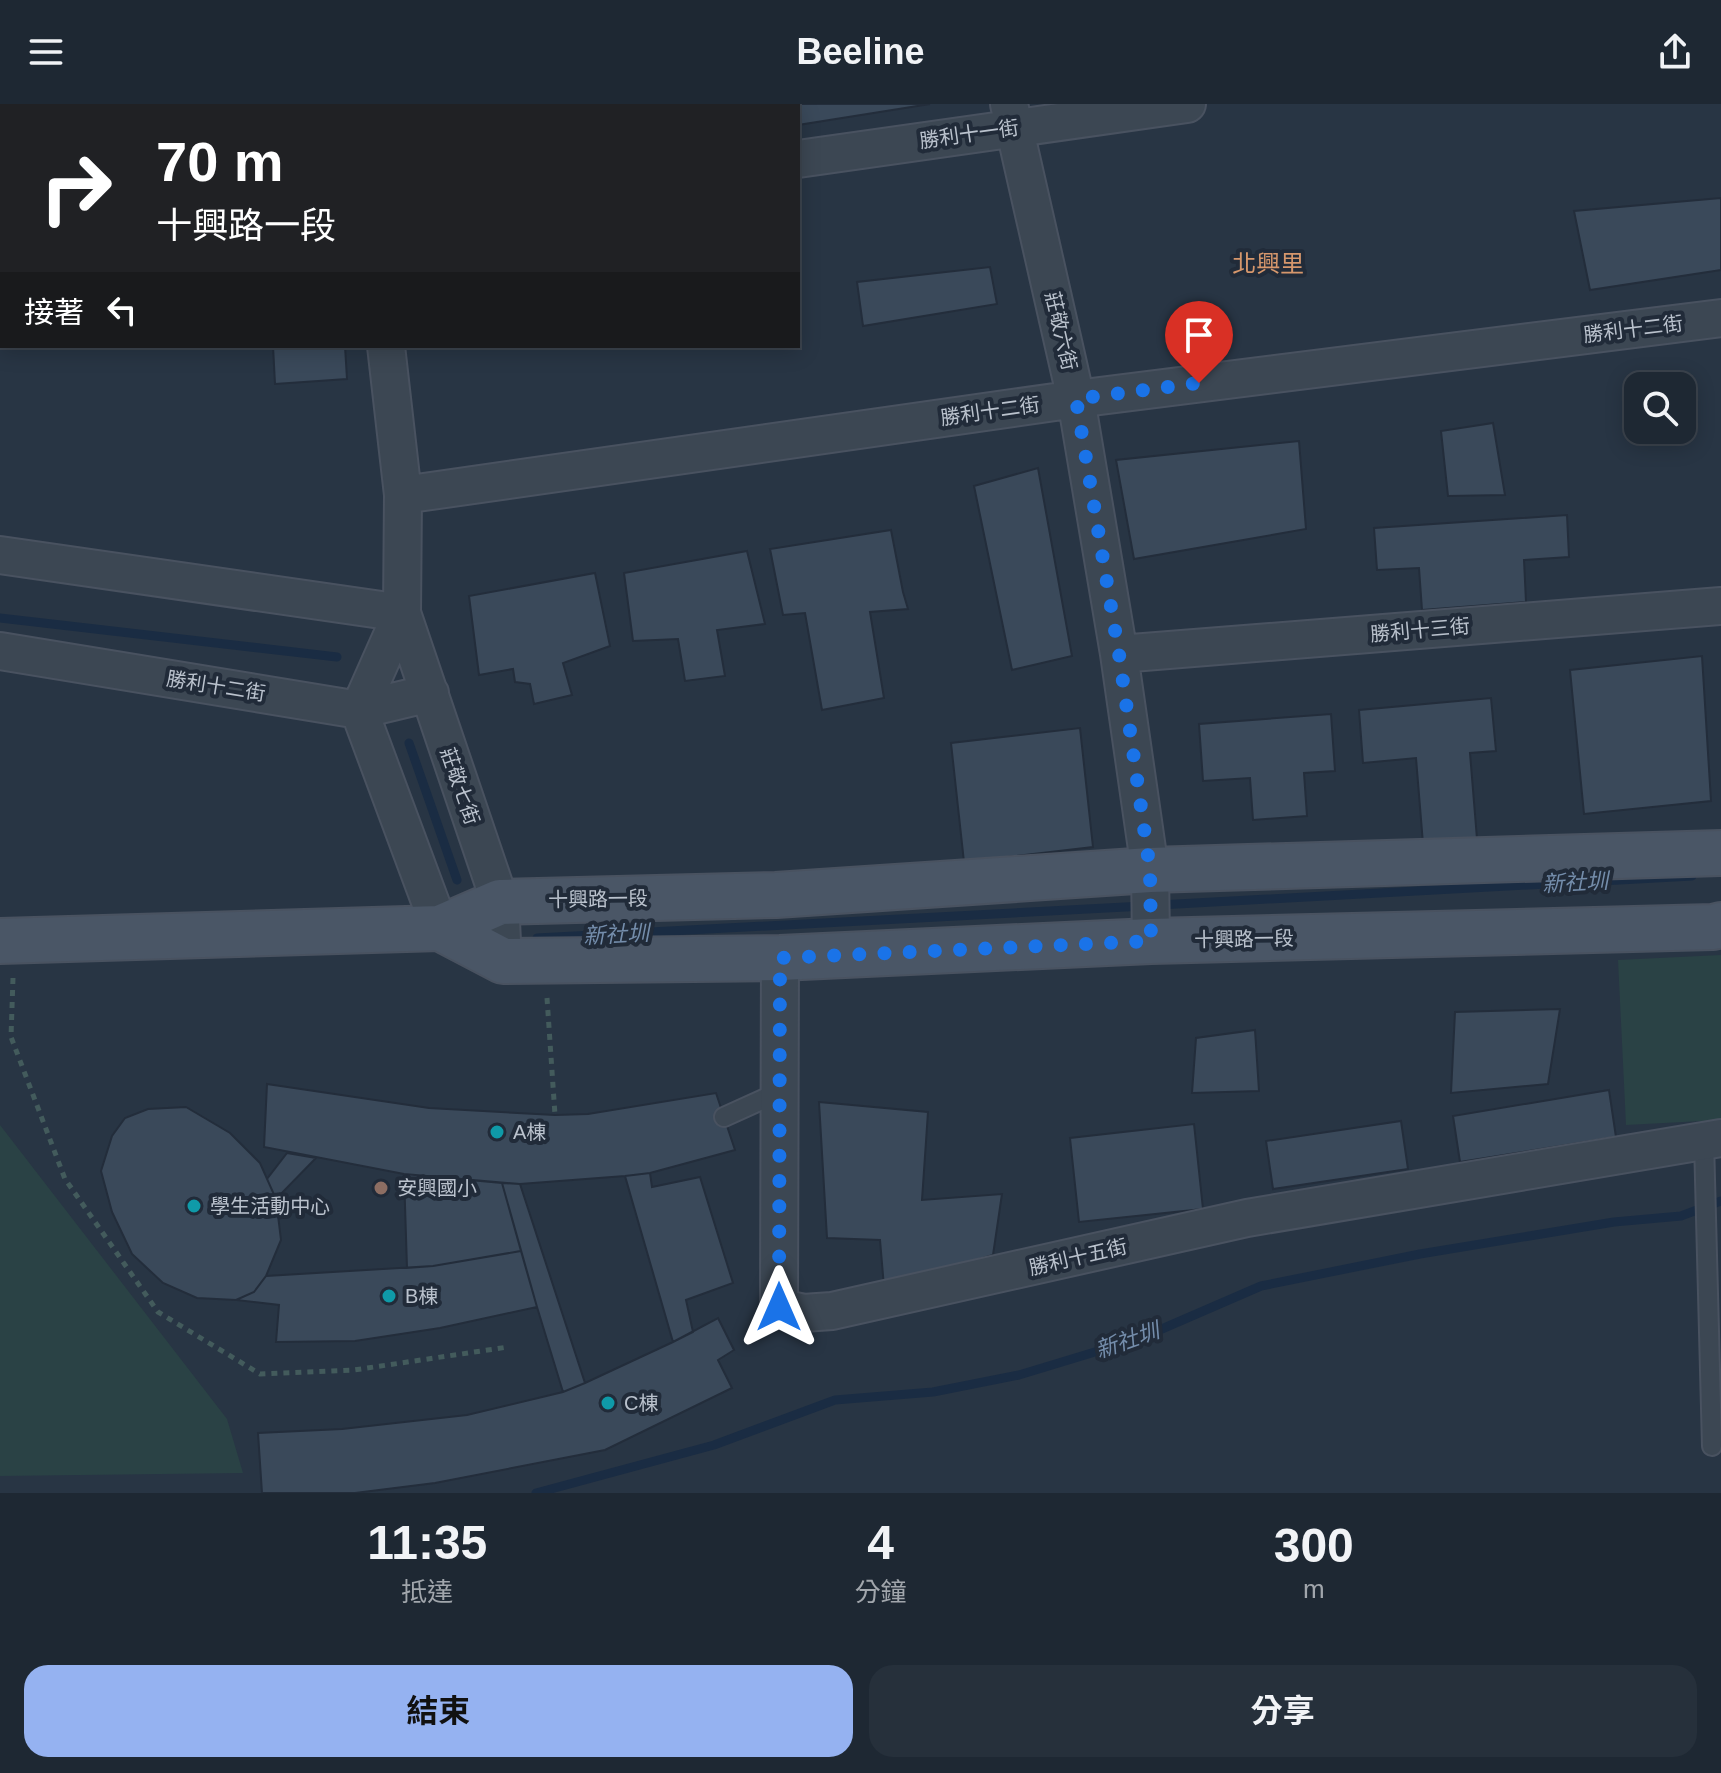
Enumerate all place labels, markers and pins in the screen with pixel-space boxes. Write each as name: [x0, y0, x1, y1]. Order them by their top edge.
pin: [1165, 301, 1233, 383]
place label: A棟: [513, 1121, 546, 1143]
marker: A棟: [488, 1123, 506, 1141]
place label: 安興國小: [397, 1177, 477, 1199]
marker: 安興國小: [372, 1179, 390, 1197]
place label: 學生活動中心: [210, 1195, 330, 1217]
marker: 學生活動中心: [185, 1197, 203, 1215]
place label: B棟: [405, 1285, 438, 1307]
marker: B棟: [380, 1287, 398, 1305]
place label: C棟: [624, 1392, 658, 1414]
marker: C棟: [599, 1394, 617, 1412]

